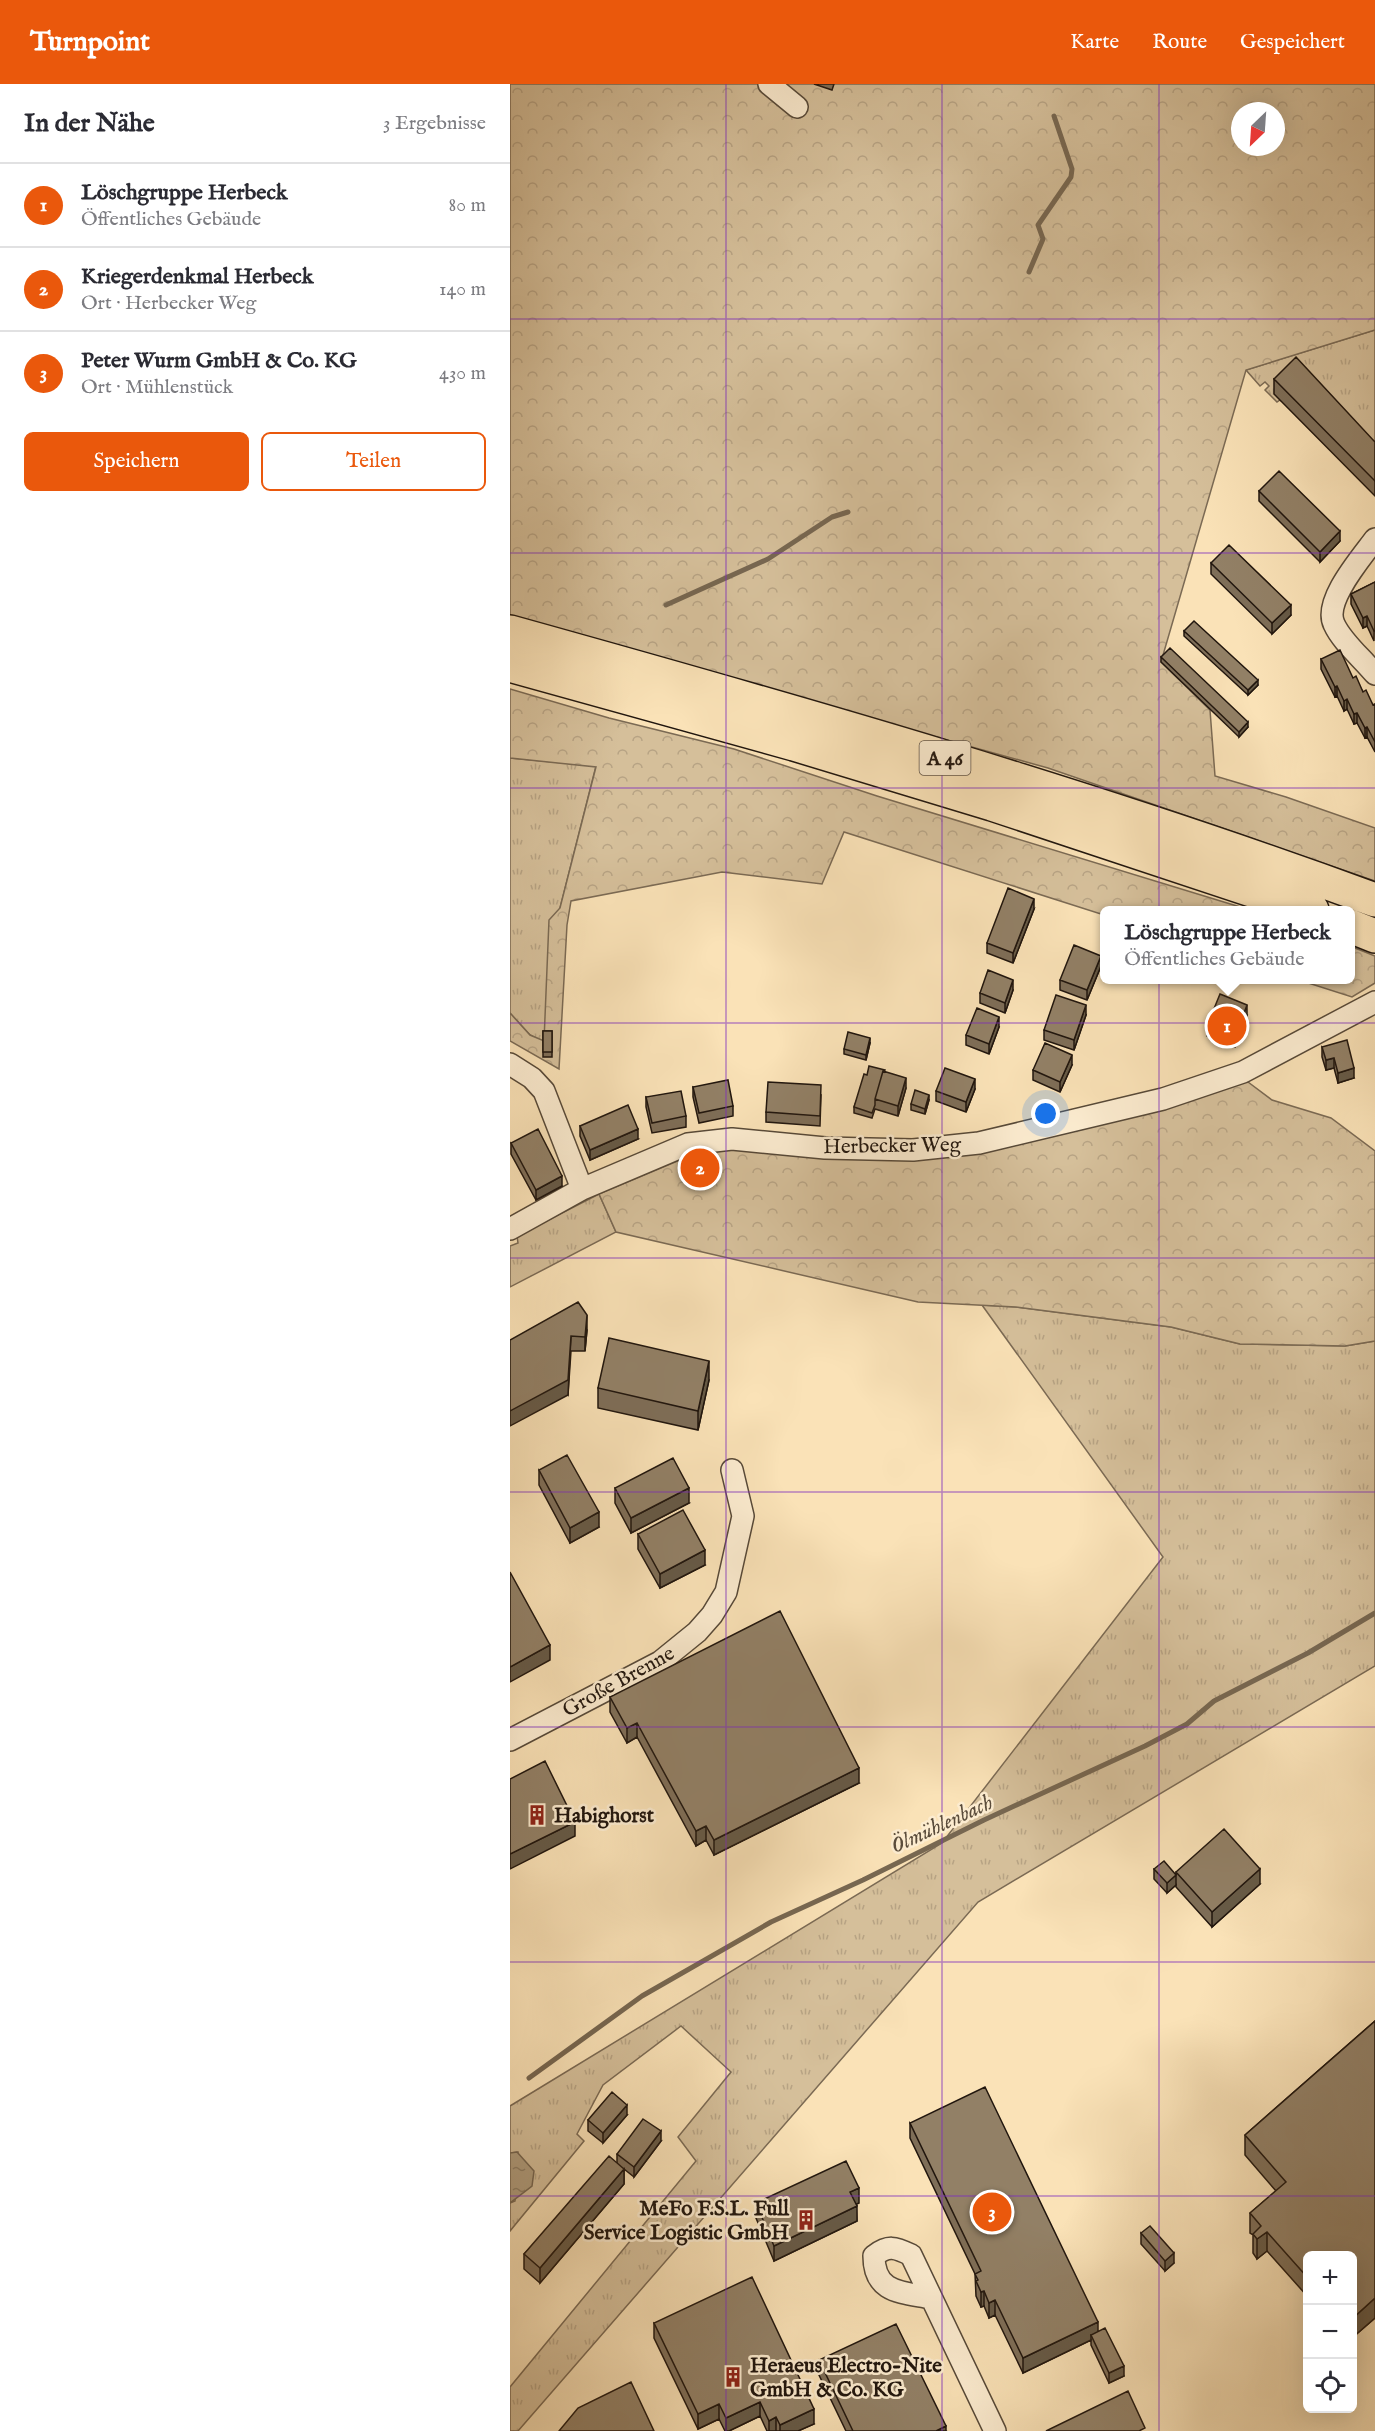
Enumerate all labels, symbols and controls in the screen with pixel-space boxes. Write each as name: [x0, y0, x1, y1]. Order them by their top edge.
text: Turnpoint: [30, 25, 150, 60]
text: Karte: [1070, 29, 1119, 56]
text: Route: [1152, 29, 1207, 56]
text: Gespeichert: [1240, 29, 1345, 56]
north arrow: [1231, 102, 1285, 156]
text: In der Nähe: [24, 107, 155, 140]
text: 3 Ergebnisse: [383, 111, 486, 136]
text: Löschgruppe Herbeck: [81, 179, 288, 207]
text: 1: [40, 193, 47, 218]
text: 80 m: [449, 193, 486, 218]
text: Öffentliches Gebäude: [81, 207, 261, 232]
text: Kriegerdenkmal Herbeck: [81, 263, 313, 291]
text: 2: [39, 277, 48, 302]
text: 140 m: [439, 277, 486, 302]
text: Ort · Herbecker Weg: [81, 291, 256, 316]
text: Peter Wurm GmbH & Co. KG: [81, 347, 357, 375]
text: 3: [40, 361, 47, 386]
text: 430 m: [439, 361, 486, 386]
text: Ort · Mühlenstück: [81, 375, 233, 400]
button: Speichern: [24, 432, 249, 491]
button: Teilen: [261, 432, 486, 491]
road number: A 46: [920, 741, 970, 775]
popup: [1100, 906, 1355, 984]
text: Löschgruppe Herbeck: [1124, 919, 1331, 947]
text: Öffentliches Gebäude: [1124, 947, 1304, 972]
pin: 1: [1208, 1004, 1246, 1048]
your location: [1031, 1099, 1060, 1128]
street label: Herbecker Weg: [823, 1132, 962, 1161]
pin: 2: [680, 1146, 720, 1190]
street label: Große Brenne: [558, 1640, 680, 1724]
water label: Ölmühlenbach: [886, 1789, 997, 1861]
building icon: Habighorst: [525, 1803, 549, 1827]
place label: Habighorst: [554, 1803, 655, 1830]
pin: 3: [972, 2190, 1012, 2234]
place label: MeFo F.S.L. Full Service Logistic GmbH: [584, 2196, 790, 2247]
building icon: MeFo F.S.L. Full Service Logistic GmbH: [794, 2208, 818, 2232]
map controls: [1303, 2251, 1357, 2413]
button: +: [1303, 2251, 1357, 2305]
button: −: [1303, 2305, 1357, 2359]
place label: Heraeus Electro-Nite GmbH & Co. KG: [750, 2353, 942, 2404]
button: locate: [1303, 2359, 1357, 2413]
building icon: Heraeus Electro-Nite GmbH & Co. KG: [721, 2365, 745, 2389]

